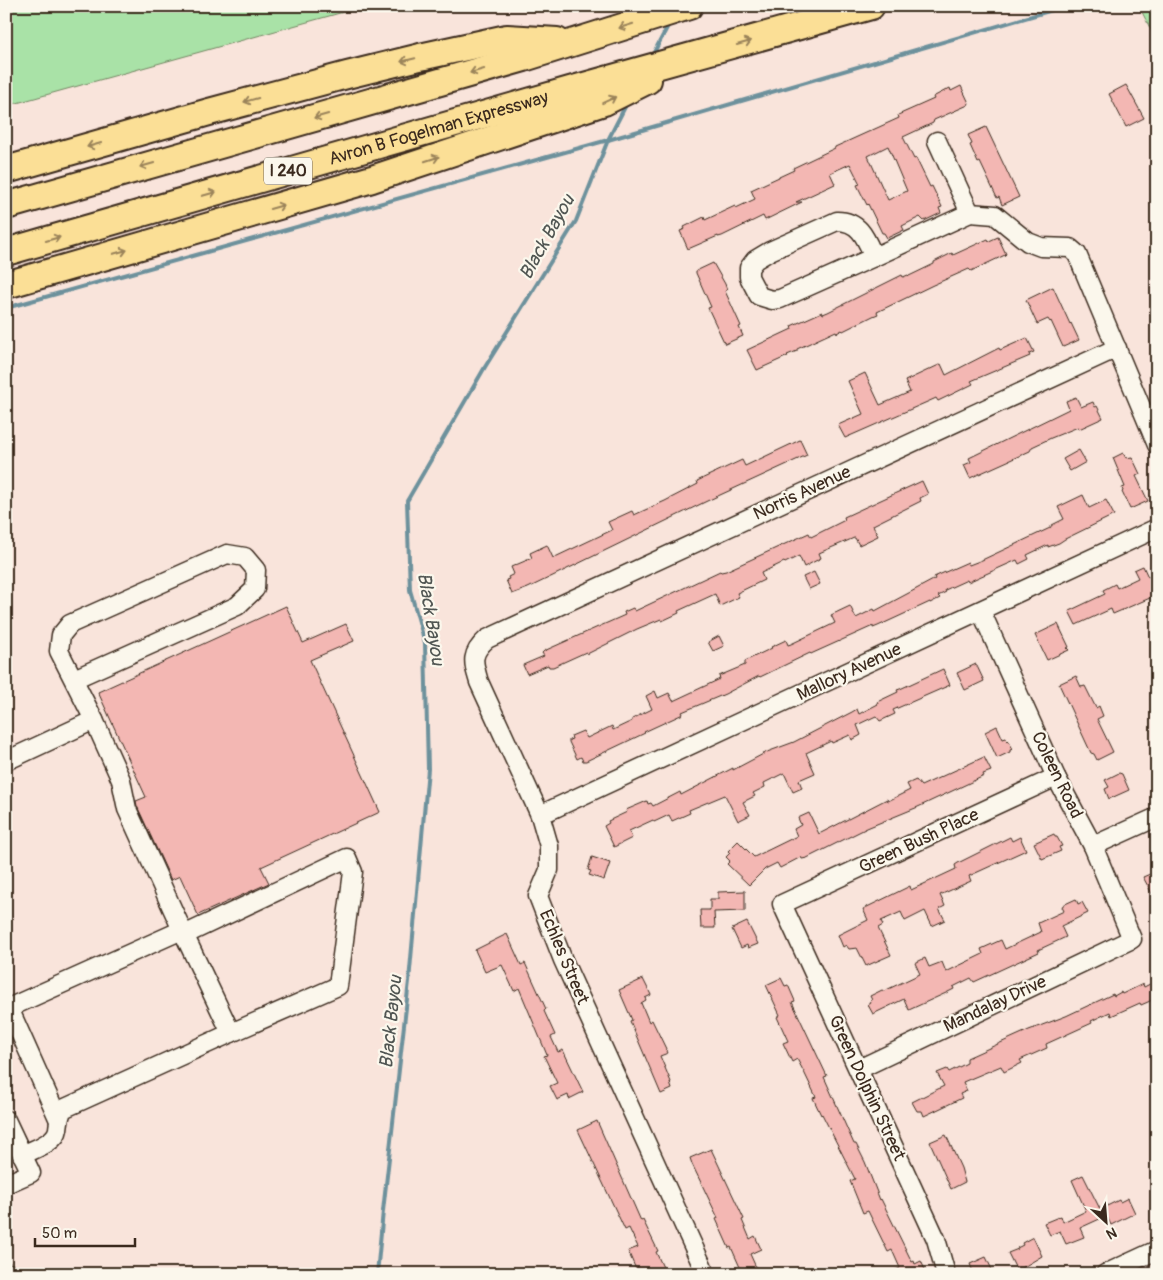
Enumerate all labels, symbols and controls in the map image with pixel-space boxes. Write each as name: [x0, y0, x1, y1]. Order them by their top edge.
one-way arrow: [618, 21, 634, 31]
one-way arrow: [735, 37, 751, 47]
one-way arrow: [400, 56, 416, 65]
one-way arrow: [469, 67, 485, 76]
street label: Avron B Fogelman Expressway: [326, 85, 551, 170]
one-way arrow: [601, 94, 616, 104]
one-way arrow: [243, 96, 259, 106]
one-way arrow: [313, 111, 329, 121]
one-way arrow: [87, 140, 103, 150]
one-way arrow: [423, 154, 439, 164]
road number: I 240: [264, 158, 312, 185]
one-way arrow: [140, 160, 156, 170]
one-way arrow: [201, 188, 217, 198]
water label: Black Bayou: [514, 189, 581, 284]
one-way arrow: [268, 202, 284, 212]
one-way arrow: [45, 233, 61, 243]
one-way arrow: [112, 247, 128, 257]
street label: Norris Avenue: [749, 460, 855, 526]
water label: Black Bayou: [412, 571, 450, 668]
street label: Mallory Avenue: [793, 638, 905, 706]
street label: Coleen Road: [1026, 728, 1088, 822]
street label: Green Bush Place: [855, 803, 983, 879]
street label: Echles Street: [534, 906, 595, 1009]
street label: Mandalay Drive: [940, 970, 1050, 1038]
water label: Black Bayou: [374, 973, 408, 1070]
street label: Green Dolphin Street: [823, 1012, 911, 1165]
north arrow: [1080, 1198, 1130, 1248]
scale bar: [35, 1215, 135, 1247]
text: 50 m: [42, 1224, 77, 1243]
text: N: [1103, 1224, 1119, 1243]

